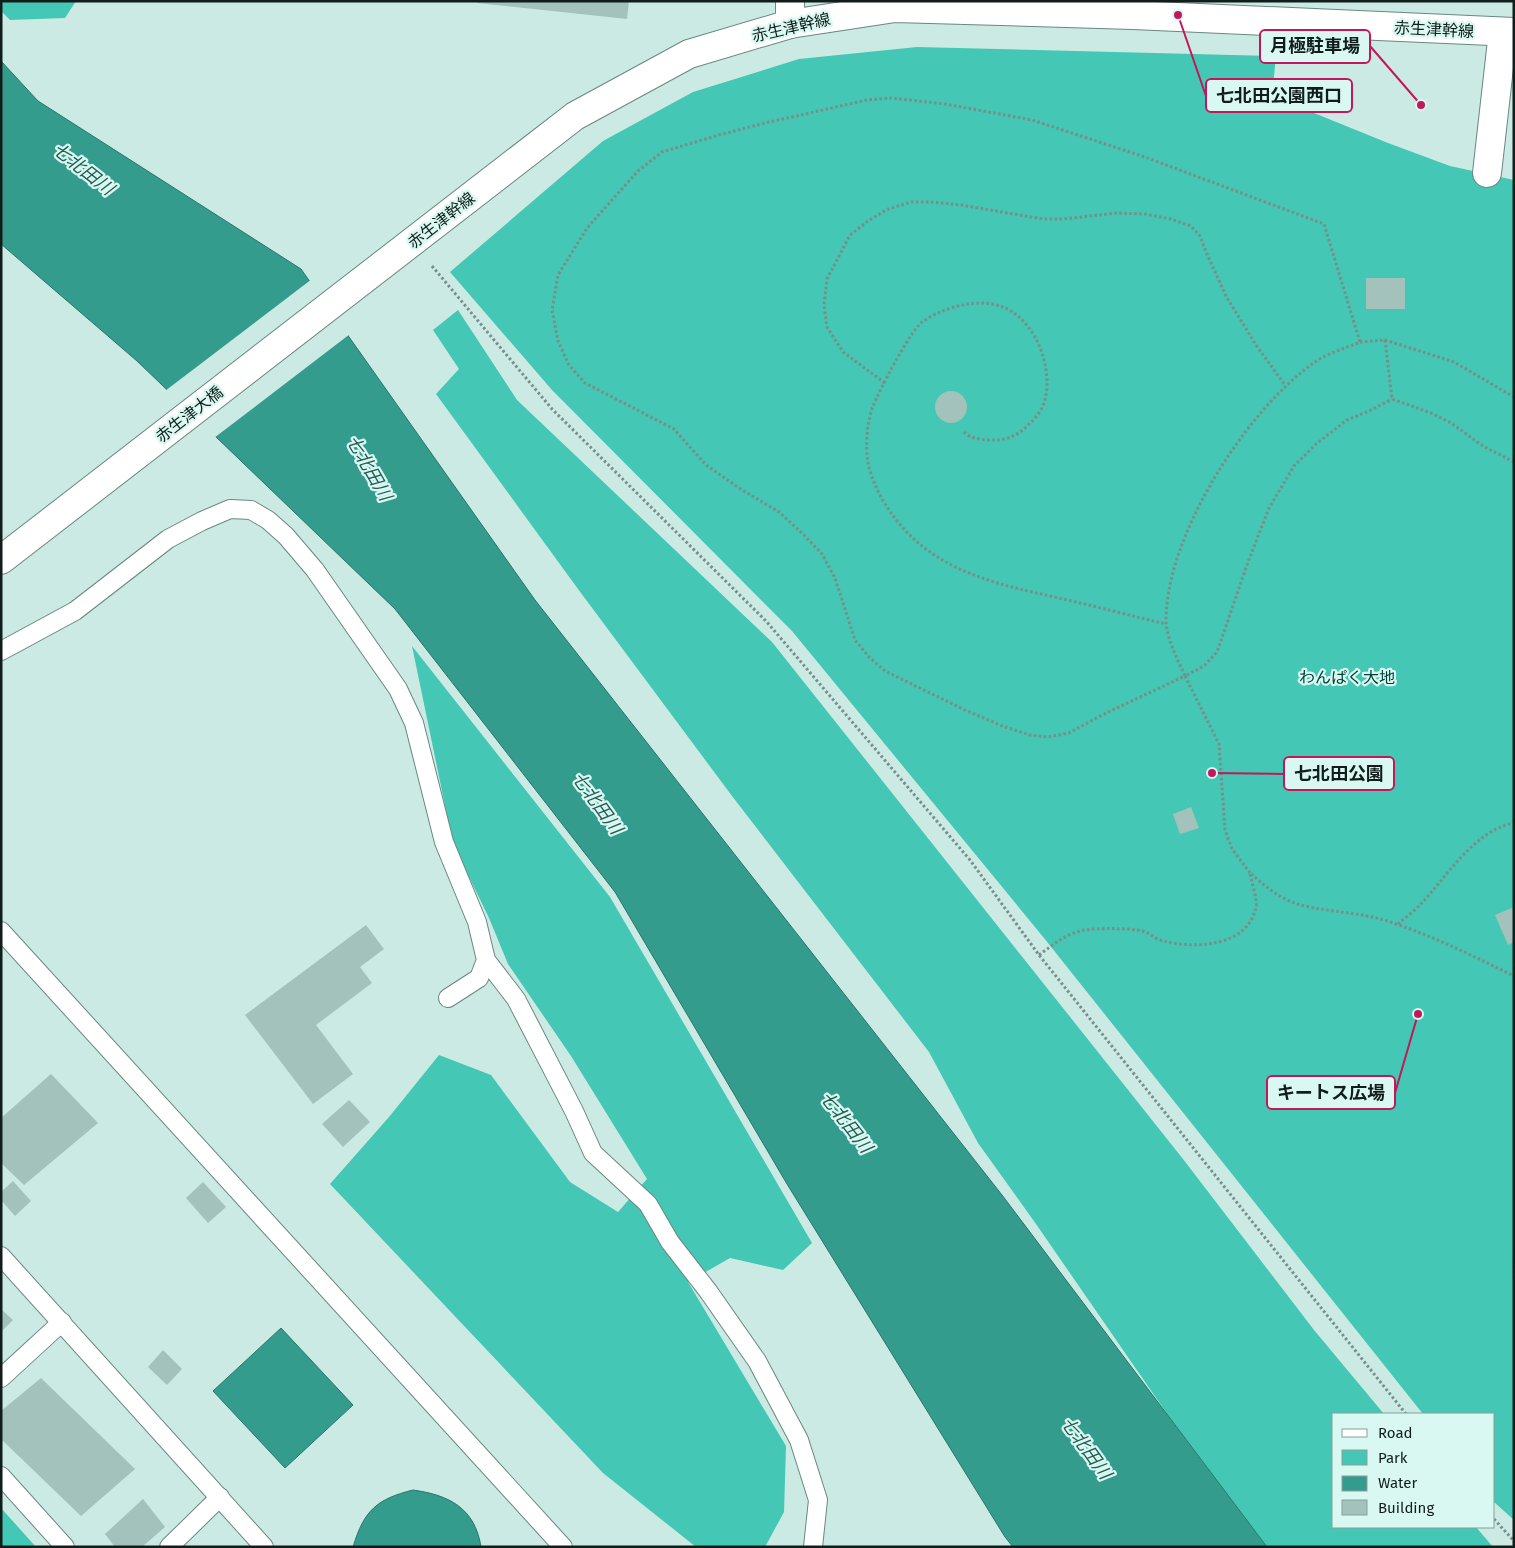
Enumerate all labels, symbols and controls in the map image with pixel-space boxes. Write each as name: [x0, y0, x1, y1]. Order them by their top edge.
street label: 赤生津幹線: [750, 9, 832, 46]
street label: 赤生津幹線: [1394, 18, 1474, 41]
callout: 月極駐車場: [1260, 30, 1370, 63]
text: 月極駐車場: [1270, 35, 1360, 57]
callout: 七北田公園西口: [1206, 79, 1352, 112]
text: 七北田公園西口: [1216, 85, 1342, 107]
water label: 七北田川: [48, 138, 120, 201]
street label: 赤生津幹線: [404, 188, 479, 253]
street label: 赤生津大橋: [152, 382, 227, 447]
water label: 七北田川: [341, 431, 398, 506]
park label: わんぱく大地: [1299, 668, 1395, 687]
callout: 七北田公園: [1284, 757, 1394, 790]
text: 七北田公園: [1294, 763, 1384, 785]
water label: 七北田川: [567, 767, 628, 840]
callout: キートス広場: [1267, 1076, 1395, 1109]
text: キートス広場: [1277, 1082, 1385, 1104]
water label: 七北田川: [815, 1087, 878, 1159]
water label: 七北田川: [1056, 1412, 1117, 1485]
legend: [1332, 1413, 1495, 1528]
text: Road: [1378, 1424, 1413, 1442]
text: Park: [1378, 1449, 1408, 1467]
text: Water: [1378, 1474, 1417, 1492]
text: Building: [1378, 1499, 1434, 1517]

